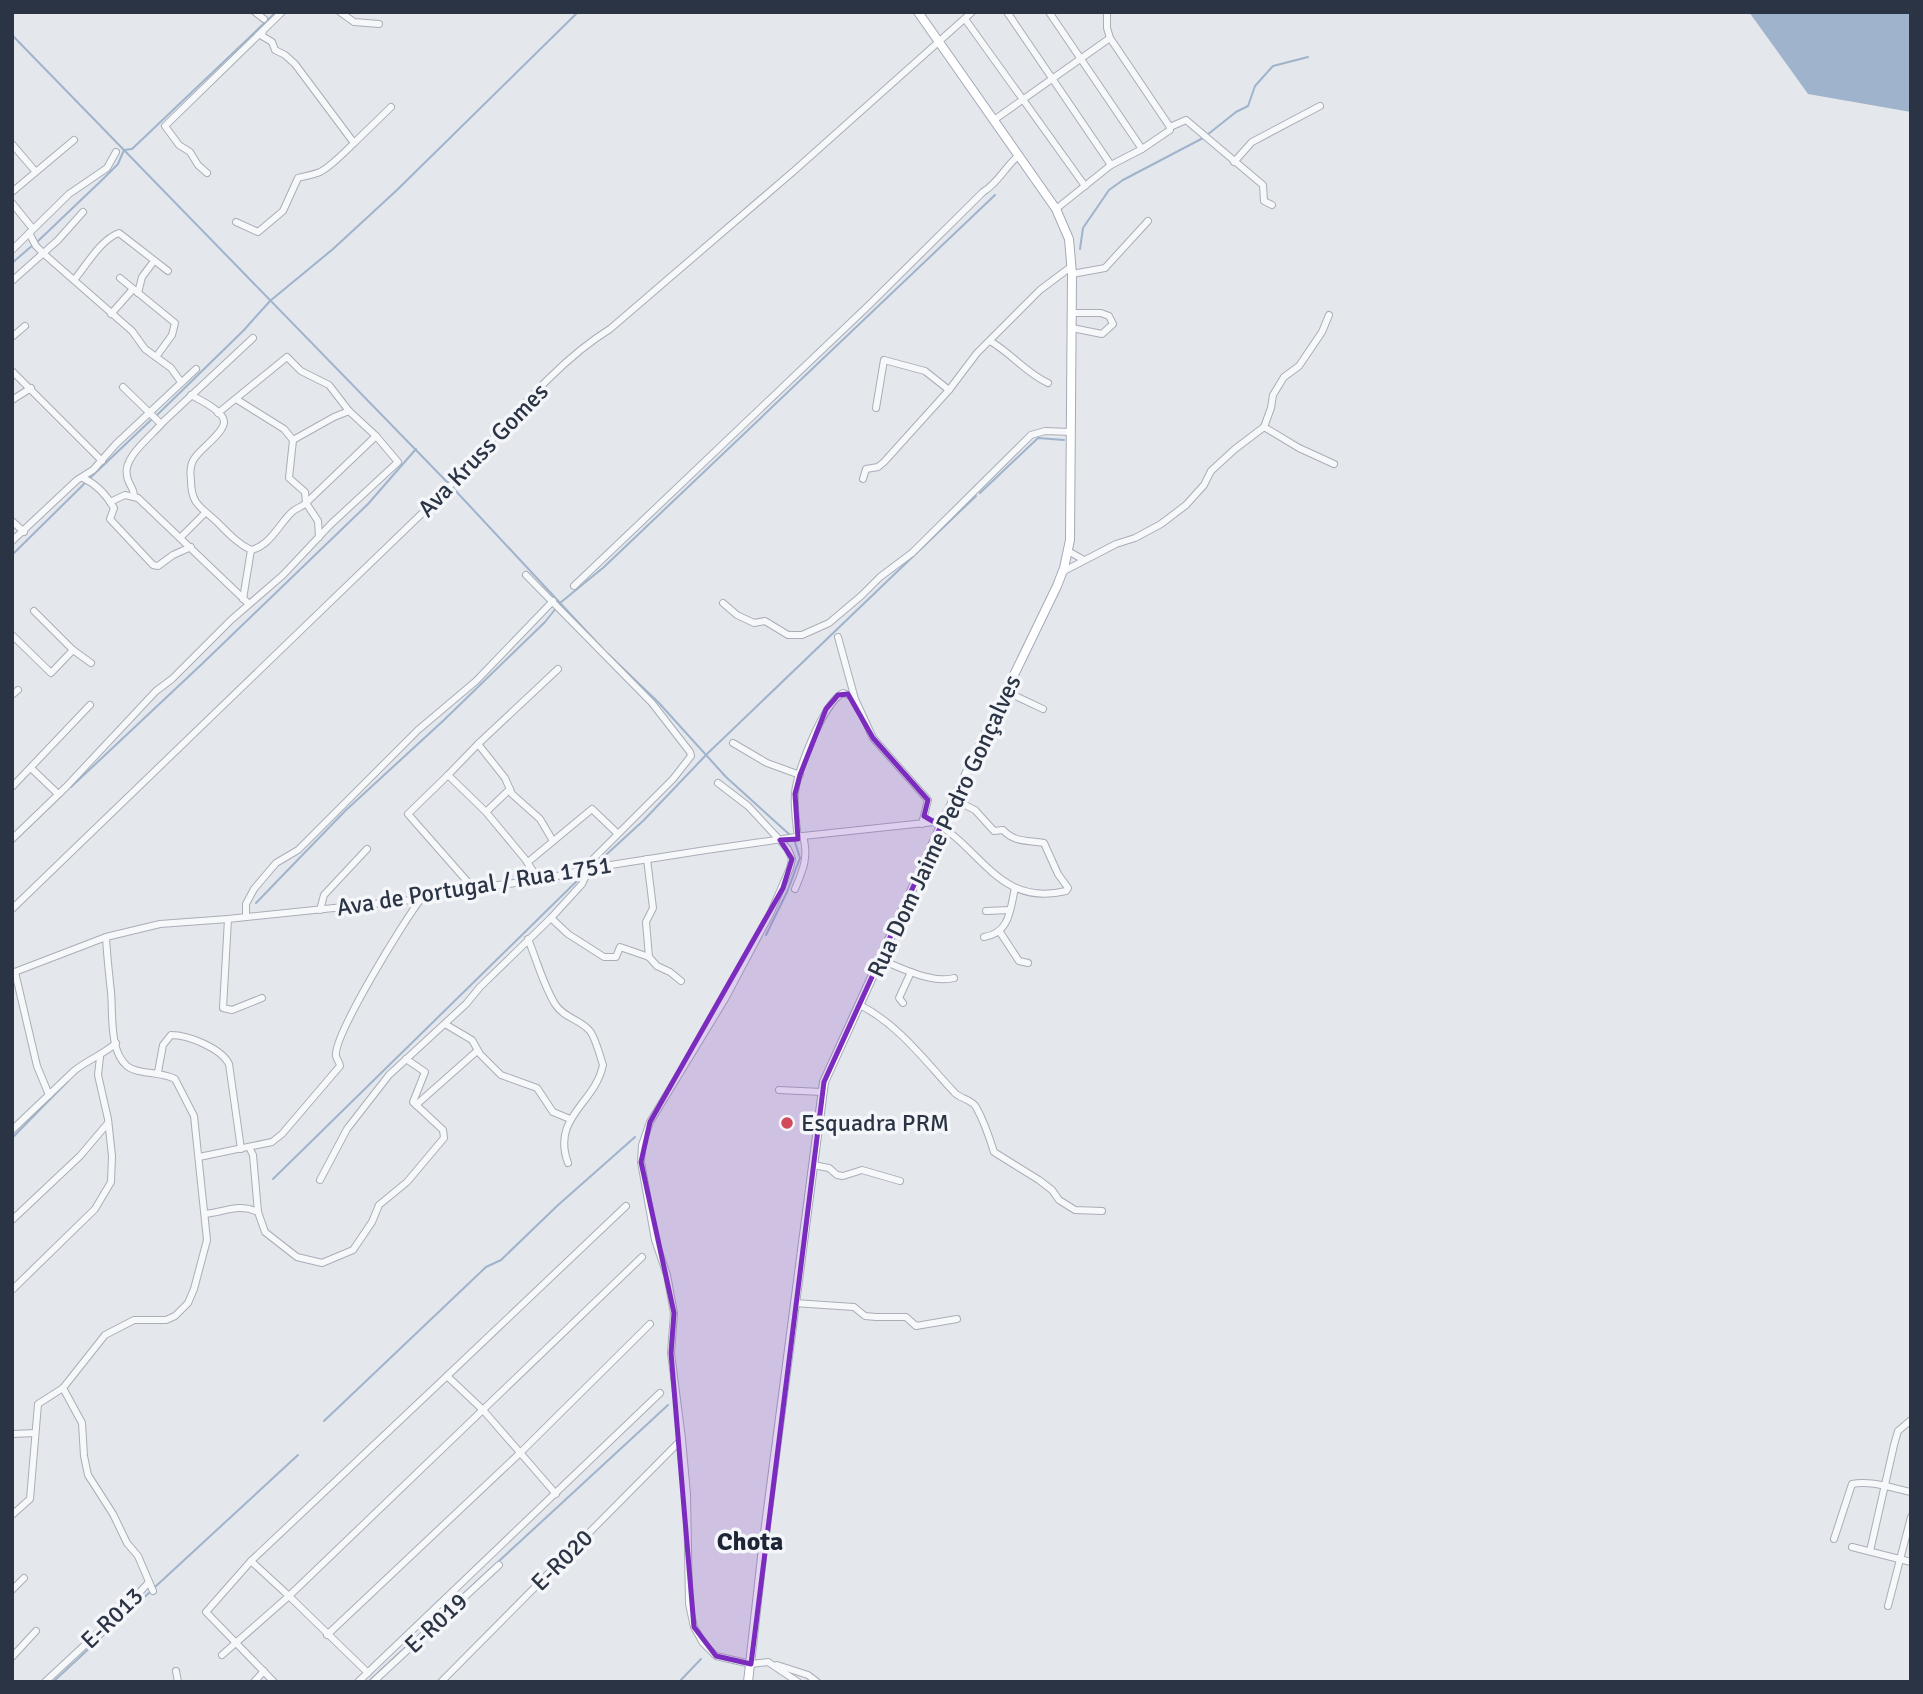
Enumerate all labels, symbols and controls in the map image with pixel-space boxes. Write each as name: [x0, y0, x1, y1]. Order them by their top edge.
street label: Ava Kruss Gomes: [412, 377, 554, 523]
street label: Rua Dom Jaime Pedro Gonçalves: [861, 670, 1027, 982]
street label: Ava de Portugal / Rua 1751: [334, 849, 614, 923]
place label: Esquadra PRM: [801, 1108, 949, 1138]
marker: Esquadra PRM: [779, 1115, 795, 1131]
street label: E-R020: [525, 1523, 599, 1597]
district label: Chota: [717, 1526, 783, 1558]
street label: E-R013: [75, 1581, 149, 1655]
street label: E-R019: [398, 1586, 474, 1660]

